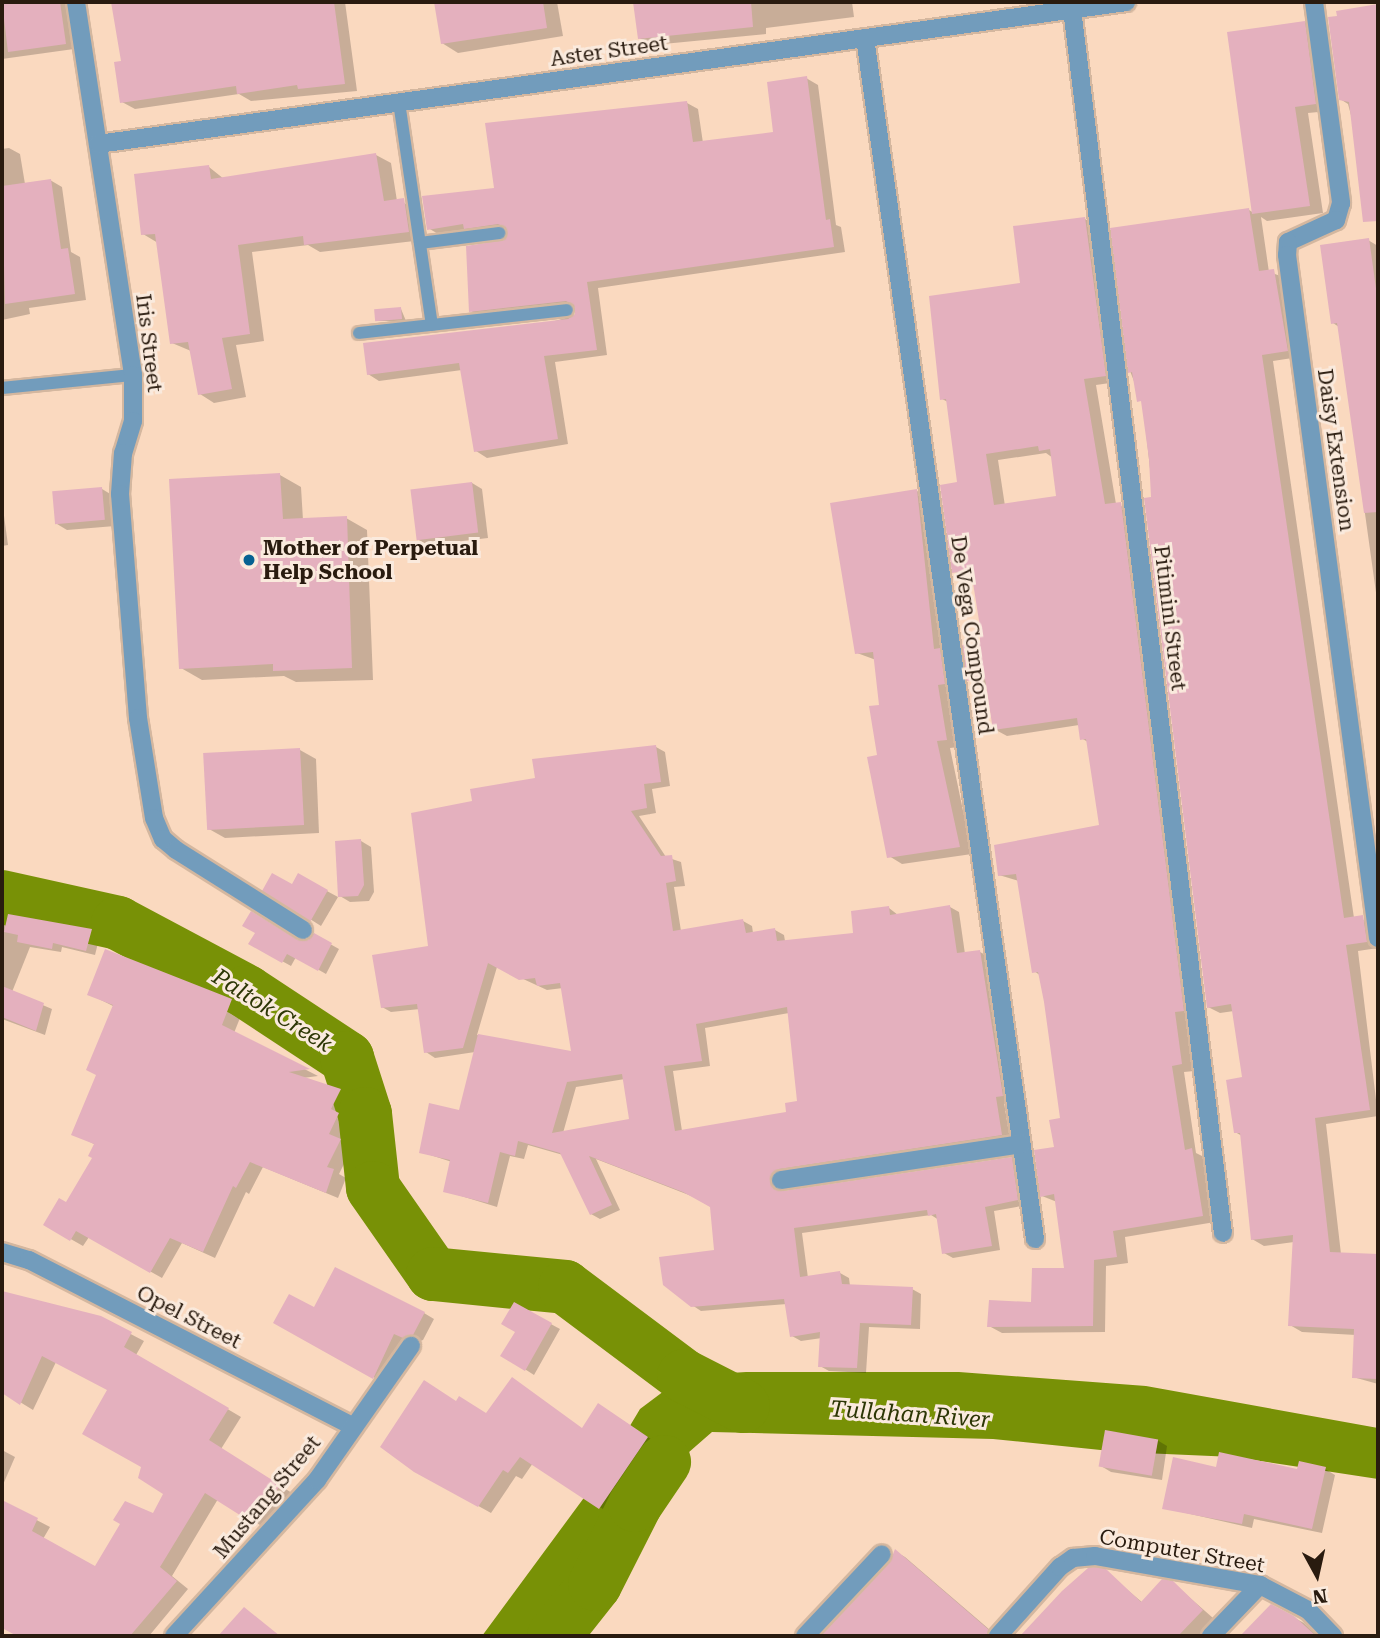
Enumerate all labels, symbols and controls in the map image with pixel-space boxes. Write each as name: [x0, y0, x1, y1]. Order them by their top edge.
street label: Aster Street: [549, 30, 669, 72]
street label: Iris Street: [130, 292, 168, 394]
street label: Daisy Extension: [1312, 367, 1360, 533]
street label: De Vega Compound: [946, 534, 998, 736]
place label: Mother of Perpetual Help School: [263, 535, 478, 585]
street label: Pitimini Street: [1149, 544, 1191, 692]
marker: Mother of Perpetual Help School: [241, 552, 257, 568]
water label: Paltok Creek: [207, 963, 337, 1059]
street label: Opel Street: [133, 1280, 245, 1354]
water label: Tullahan River: [829, 1396, 991, 1434]
street label: Mustang Street: [208, 1430, 326, 1564]
street label: Computer Street: [1097, 1524, 1267, 1578]
north arrow: [1282, 1540, 1352, 1610]
text: N: [1311, 1584, 1329, 1609]

